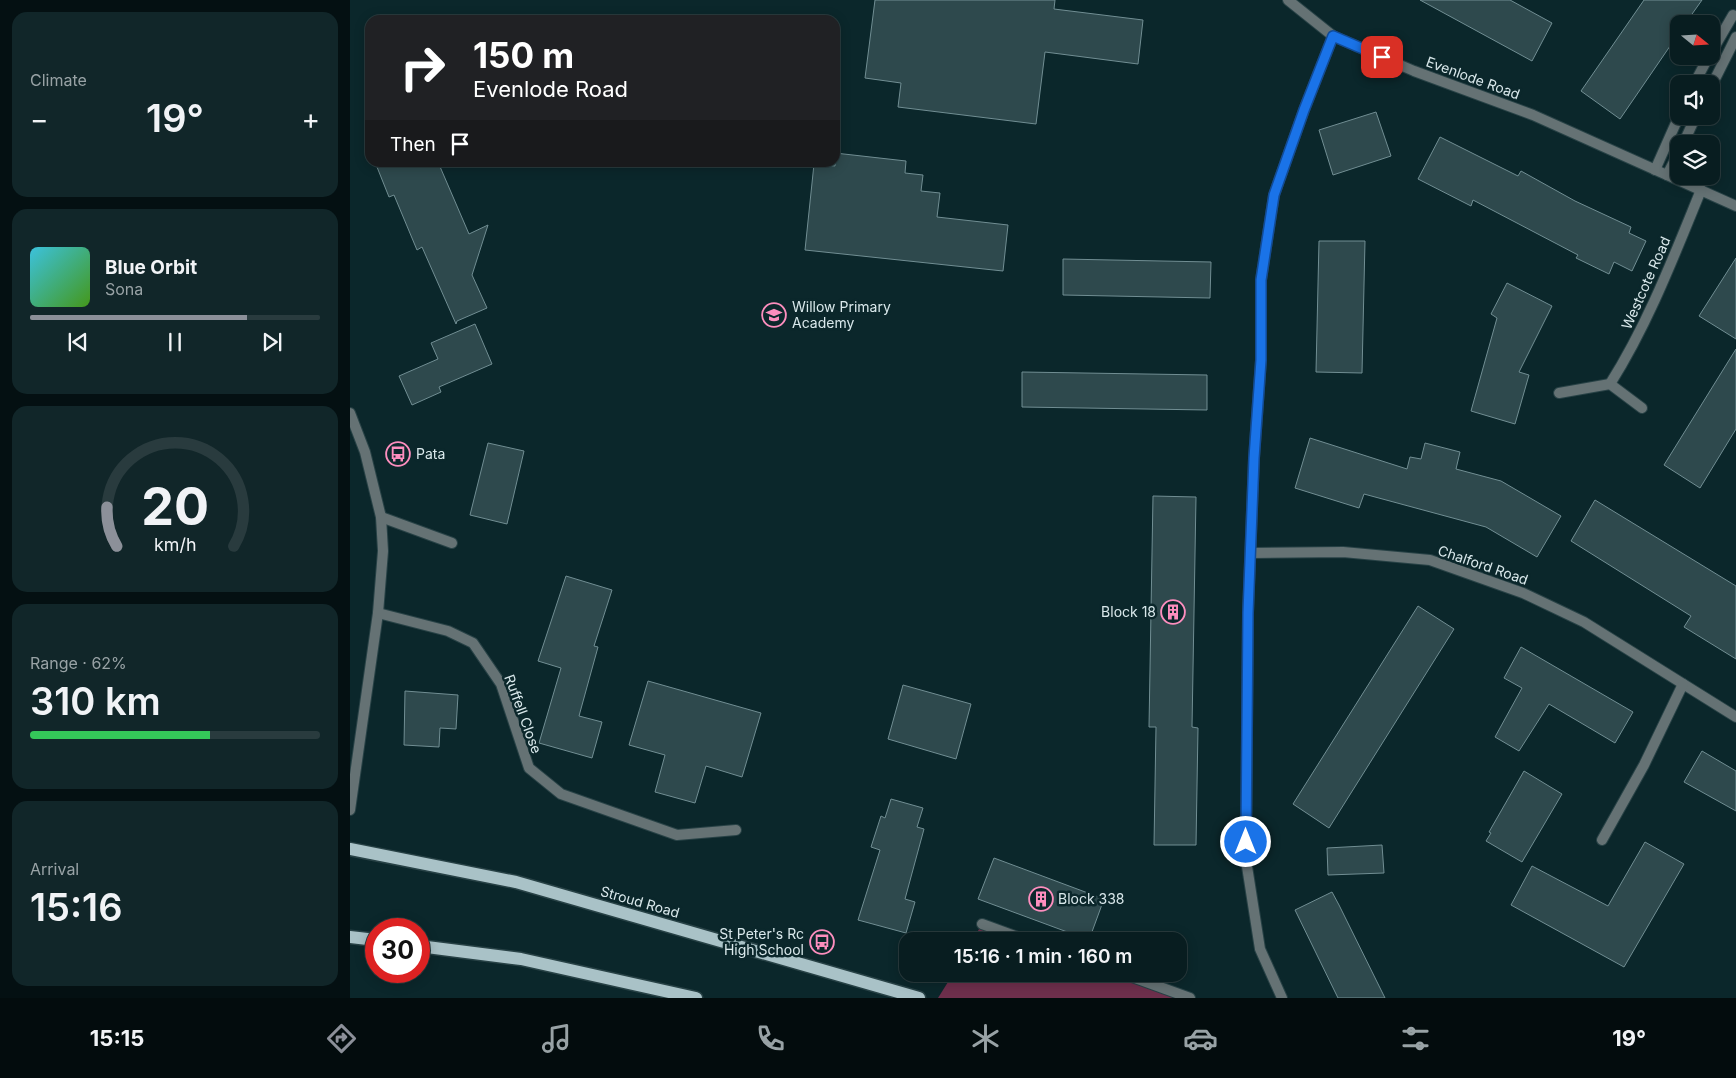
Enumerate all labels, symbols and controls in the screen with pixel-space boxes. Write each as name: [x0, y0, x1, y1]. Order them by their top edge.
north arrow: [1670, 15, 1720, 65]
map controls: [1670, 15, 1720, 185]
text: 150 m: [473, 34, 574, 76]
icon: right: [390, 35, 455, 100]
pin: [1361, 36, 1403, 78]
icon: arrive: [1368, 43, 1396, 71]
street label: Evenlode Road: [1424, 53, 1522, 102]
text: Climate: [30, 70, 87, 90]
button: sound: [1670, 75, 1720, 125]
text: Evenlode Road: [473, 76, 628, 102]
text: 19°: [146, 95, 204, 141]
text: −: [30, 102, 49, 136]
text: +: [301, 102, 320, 136]
icon: arrive: [446, 130, 474, 158]
text: Then: [390, 133, 436, 156]
button: layers: [1670, 135, 1720, 185]
street label: Westcote Road: [1617, 234, 1674, 332]
text: Blue Orbit: [105, 256, 197, 279]
text: Sona: [105, 279, 143, 299]
place label: Willow Primary Academy: [792, 298, 891, 331]
school or university icon: Willow Primary Academy: [761, 302, 787, 328]
icon: previous: [64, 328, 92, 356]
icon: pause: [161, 328, 189, 356]
icon: next: [258, 328, 286, 356]
bus stop icon: Pata: [385, 441, 411, 467]
place label: Pata: [416, 445, 445, 462]
text: 20: [141, 475, 209, 538]
text: km/h: [154, 534, 196, 555]
street label: Chalford Road: [1436, 541, 1530, 588]
building icon: Block 18: [1160, 599, 1186, 625]
place label: Block 18: [1101, 603, 1156, 620]
text: Range · 62%: [30, 653, 127, 673]
street label: Ruffell Close: [501, 672, 546, 756]
text: 310 km: [30, 678, 161, 724]
position arrow: [1219, 815, 1271, 867]
text: Arrival: [30, 859, 79, 879]
street label: Stroud Road: [599, 882, 682, 921]
text: 15:16: [30, 884, 122, 930]
building icon: Block 338: [1028, 886, 1054, 912]
place label: Block 338: [1058, 890, 1125, 907]
speed limit sign: 30: [365, 918, 430, 983]
place label: St Peter's Rc High School: [719, 925, 804, 958]
bus stop icon: St Peter's Rc High School: [809, 929, 835, 955]
text: 15:16 · 1 min · 160 m: [954, 945, 1132, 968]
icon: directions: [324, 1021, 359, 1056]
icon: music: [539, 1021, 574, 1056]
icon: phone: [753, 1021, 788, 1056]
icon: climate: [968, 1021, 1003, 1056]
icon: car: [1183, 1021, 1218, 1056]
icon: filters: [1398, 1021, 1433, 1056]
text: 15:15: [90, 1025, 144, 1051]
text: 19°: [1612, 1025, 1646, 1051]

